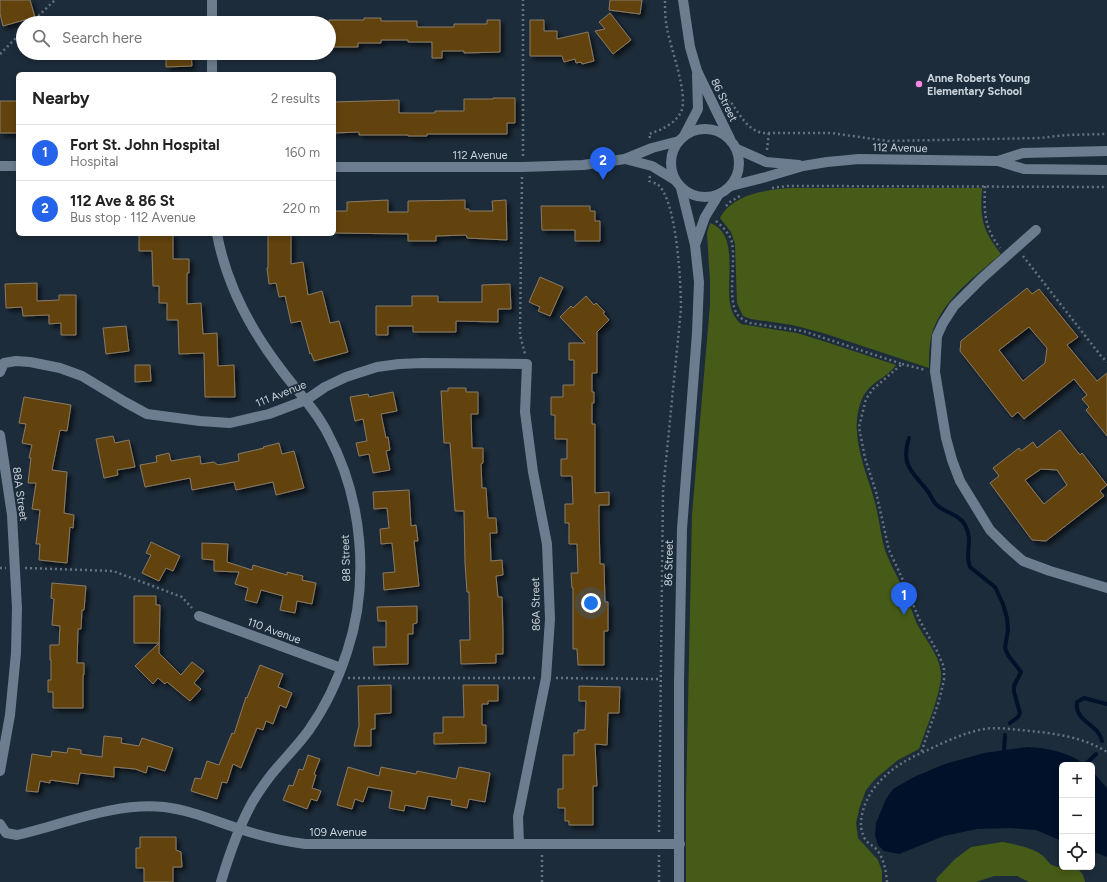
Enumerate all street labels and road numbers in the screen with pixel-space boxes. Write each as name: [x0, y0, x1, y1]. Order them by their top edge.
street label: 86 Street: [708, 76, 740, 124]
street label: 112 Avenue: [872, 141, 928, 155]
street label: 112 Avenue: [452, 149, 508, 162]
street label: 111 Avenue: [254, 378, 308, 410]
street label: 88A Street: [10, 466, 30, 522]
street label: 88 Street: [339, 534, 353, 582]
street label: 86 Street: [662, 540, 676, 586]
street label: 86A Street: [529, 577, 543, 631]
street label: 110 Avenue: [245, 615, 303, 647]
street label: 109 Avenue: [309, 826, 367, 839]

